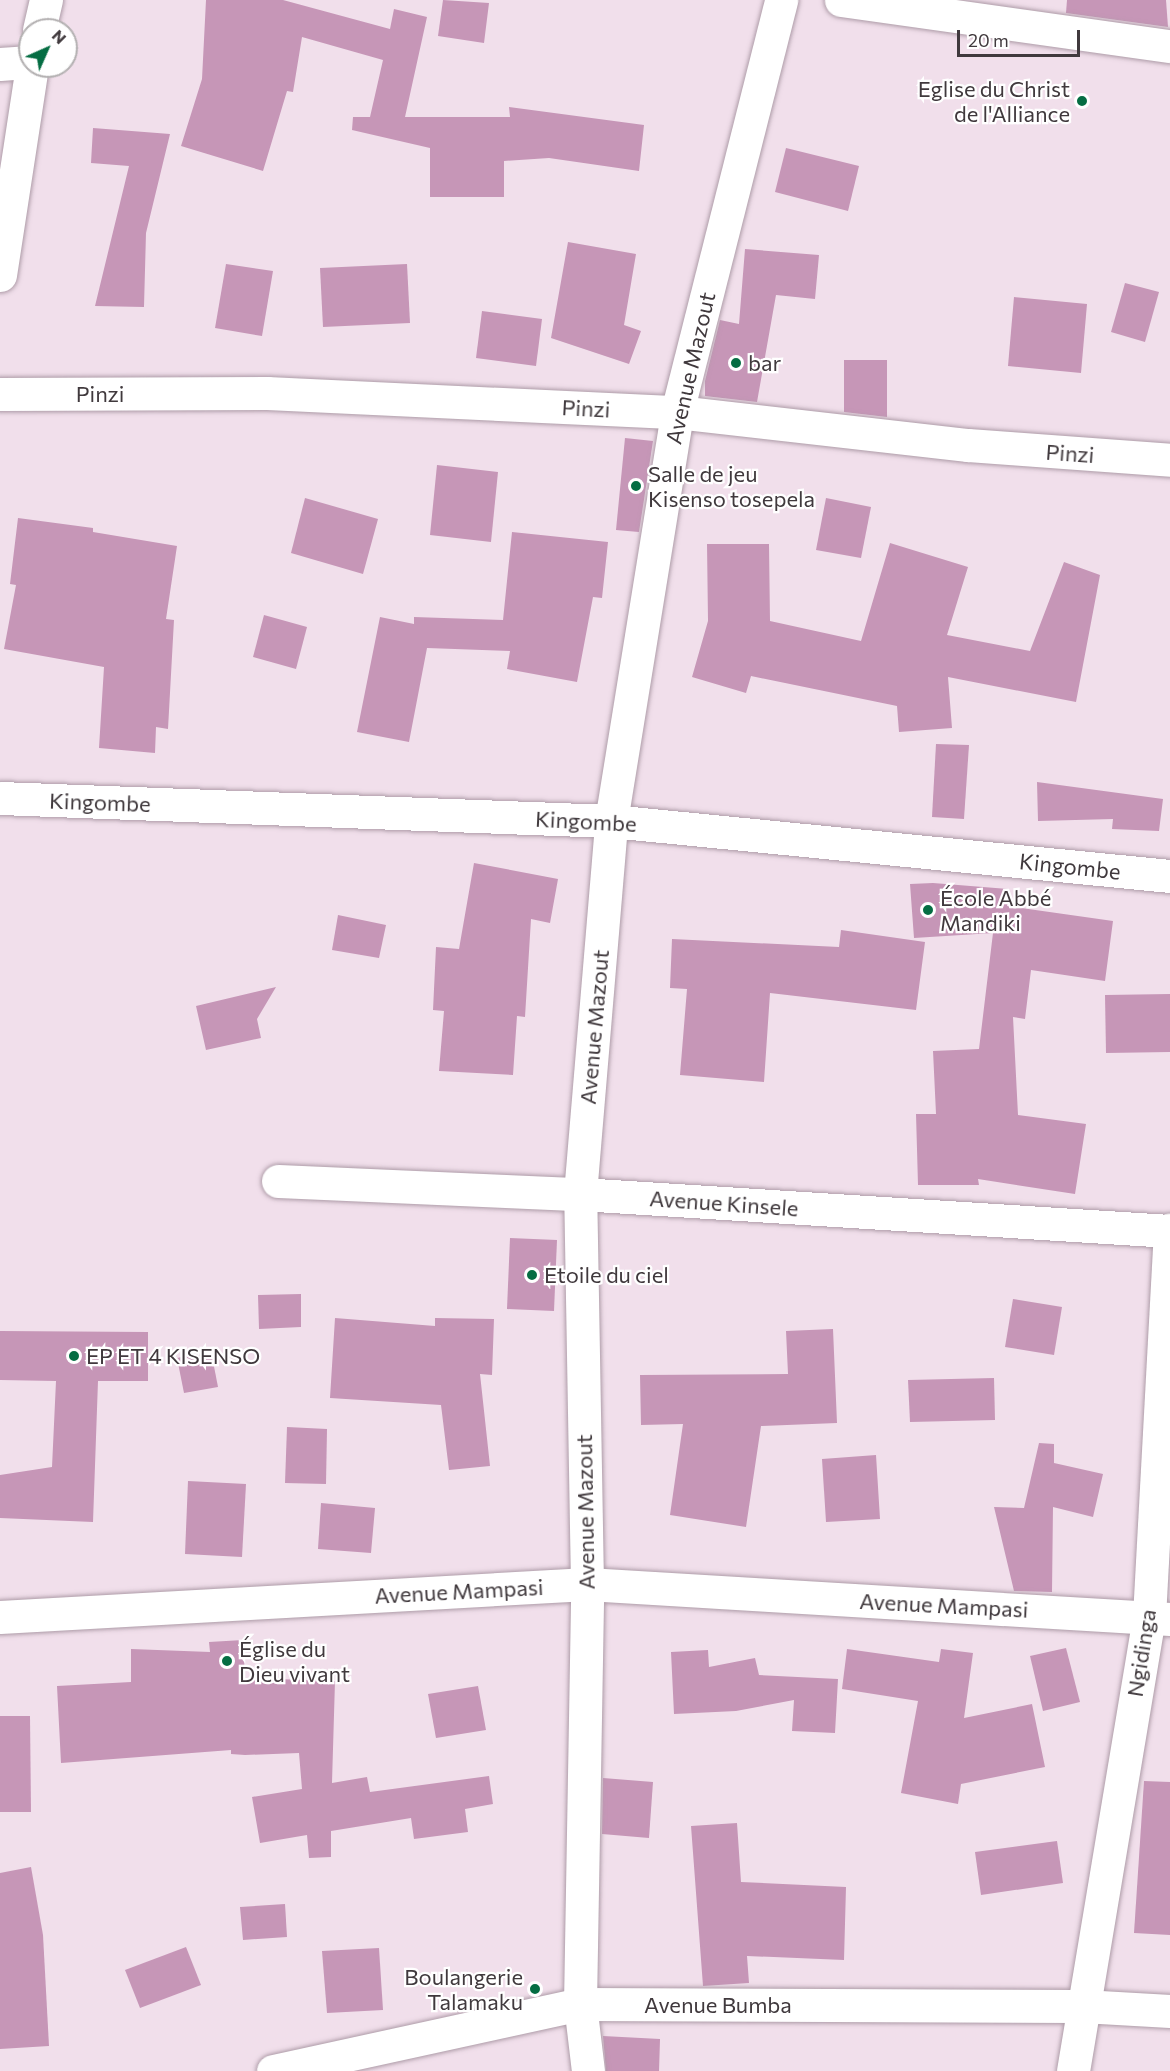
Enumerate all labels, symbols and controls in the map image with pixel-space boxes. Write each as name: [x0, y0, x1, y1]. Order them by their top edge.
north arrow: [18, 18, 78, 78]
scale bar: [960, 18, 1083, 56]
text: N: [49, 25, 71, 47]
text: 20 m: [968, 29, 1009, 51]
place label: Eglise du Christ de l'Alliance: [918, 75, 1070, 126]
marker: Eglise du Christ de l'Alliance: [1075, 94, 1089, 108]
street label: Avenue Mazout: [660, 289, 720, 447]
place label: bar: [748, 350, 781, 376]
marker: bar: [729, 356, 743, 370]
street label: Pinzi: [76, 381, 124, 407]
street label: Pinzi: [561, 394, 611, 422]
street label: Pinzi: [1045, 438, 1095, 468]
place label: Salle de jeu Kisenso tosepela: [648, 460, 815, 512]
marker: Salle de jeu Kisenso tosepela: [629, 479, 643, 493]
street label: Kingombe: [49, 787, 151, 817]
street label: Kingombe: [535, 805, 637, 837]
street label: Kingombe: [1018, 848, 1122, 884]
place label: École Abbé Mandiki: [940, 884, 1051, 936]
marker: École Abbé Mandiki: [921, 903, 935, 917]
street label: Avenue Mazout: [574, 949, 614, 1105]
street label: Avenue Kinsele: [649, 1185, 799, 1221]
place label: Etoile du ciel: [544, 1262, 669, 1288]
marker: Etoile du ciel: [525, 1268, 539, 1282]
place label: EP ET 4 KISENSO: [86, 1343, 260, 1369]
marker: EP ET 4 KISENSO: [67, 1349, 81, 1363]
street label: Avenue Mazout: [570, 1434, 600, 1590]
street label: Avenue Mampasi: [374, 1573, 544, 1609]
street label: Avenue Mampasi: [859, 1587, 1029, 1623]
street label: Ngidinga: [1121, 1607, 1161, 1699]
place label: Église du Dieu vivant: [239, 1635, 350, 1687]
marker: Église du Dieu vivant: [220, 1654, 234, 1668]
place label: Boulangerie Talamaku: [404, 1963, 523, 2014]
marker: Boulangerie Talamaku: [528, 1982, 542, 1996]
street label: Avenue Bumba: [644, 1992, 792, 2018]

